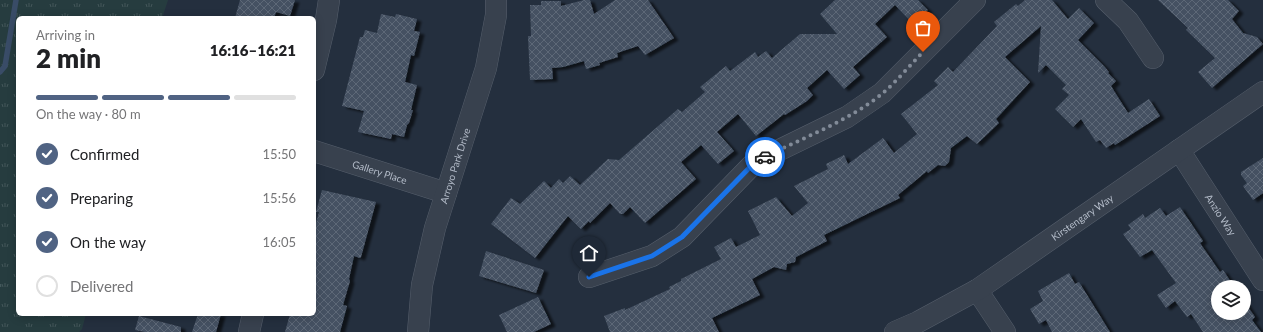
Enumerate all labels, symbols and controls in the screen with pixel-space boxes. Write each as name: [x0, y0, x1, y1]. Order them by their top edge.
pin: [906, 11, 940, 52]
icon: bag: [912, 17, 934, 39]
text: Arriving in: [36, 27, 95, 43]
text: 16:16–16:21: [210, 41, 296, 59]
text: 2 min: [36, 42, 101, 74]
text: On the way · 80 m: [36, 106, 141, 122]
street label: Arroyo Park Drive: [437, 126, 473, 205]
courier: [745, 137, 785, 177]
icon: check: [36, 143, 58, 165]
text: Confirmed: [70, 145, 139, 163]
text: 15:50: [263, 146, 296, 162]
icon: car: [754, 146, 776, 168]
street label: Gallery Place: [351, 158, 409, 186]
icon: check: [36, 187, 58, 209]
text: Preparing: [70, 189, 133, 207]
text: 15:56: [263, 190, 296, 206]
street label: Kirstengary Way: [1049, 191, 1116, 243]
street label: Anzio Way: [1203, 192, 1239, 238]
icon: check: [36, 231, 58, 253]
text: On the way: [70, 233, 146, 251]
text: 16:05: [263, 234, 296, 250]
pin: [572, 236, 606, 277]
icon: home: [578, 242, 600, 264]
text: Delivered: [70, 277, 133, 295]
map controls: [1211, 280, 1251, 320]
button: layers: [1211, 280, 1251, 320]

